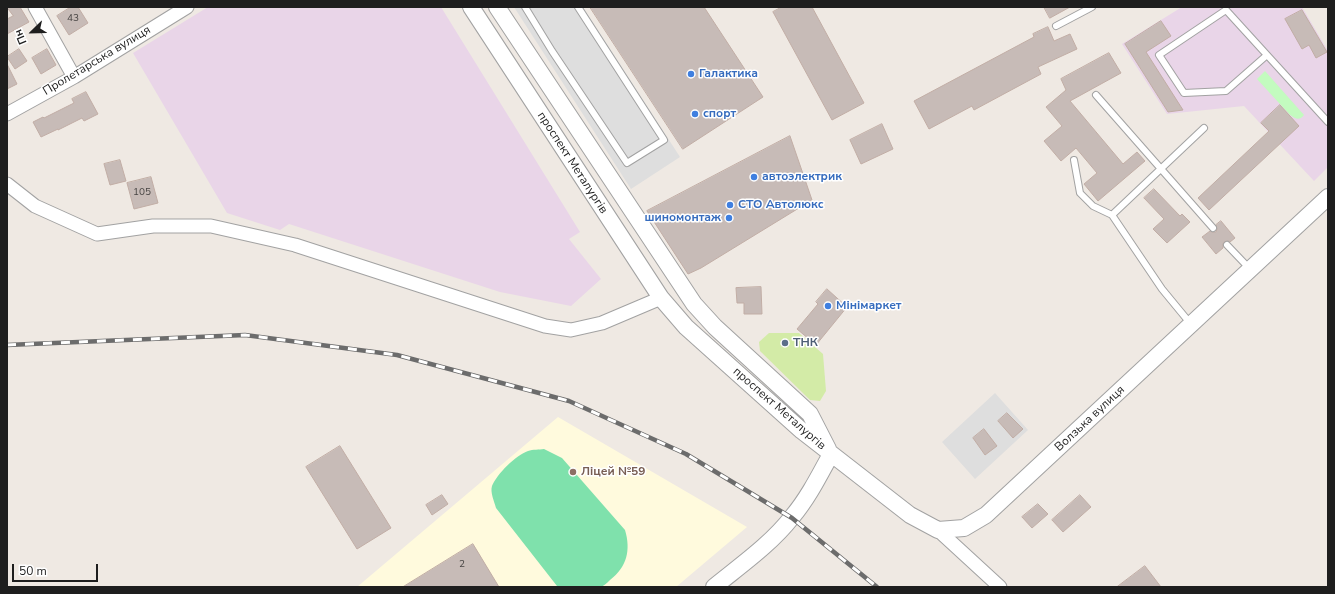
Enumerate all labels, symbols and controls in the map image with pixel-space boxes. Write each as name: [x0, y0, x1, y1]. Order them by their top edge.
north arrow: [12, 12, 52, 52]
house number: 43: [67, 13, 79, 25]
street label: Пролетарська вулиця: [40, 23, 154, 99]
text: Пн: [11, 27, 30, 47]
place label: Галактика: [699, 67, 758, 81]
marker: Галактика: [686, 69, 696, 79]
place label: спорт: [703, 107, 736, 121]
street label: проспект Металургів: [534, 109, 610, 217]
marker: спорт: [690, 109, 700, 119]
place label: автоэлектрик: [762, 170, 842, 184]
marker: автоэлектрик: [749, 172, 759, 182]
house number: 105: [133, 187, 151, 199]
place label: СТО Автолюкс: [738, 198, 824, 212]
marker: СТО Автолюкс: [725, 200, 735, 210]
place label: шиномонтаж: [644, 211, 721, 225]
marker: шиномонтаж: [724, 213, 734, 223]
place label: Мінімаркет: [836, 299, 902, 313]
marker: Мінімаркет: [823, 301, 833, 311]
place label: ТНК: [793, 336, 818, 350]
marker: ТНК: [780, 338, 790, 348]
street label: проспект Металургів: [730, 365, 828, 453]
street label: Волзька вулиця: [1052, 383, 1128, 455]
place label: Ліцей №59: [581, 465, 646, 479]
marker: Ліцей №59: [568, 467, 578, 477]
scale bar: [14, 556, 100, 582]
house number: 2: [459, 559, 465, 571]
text: 50 m: [19, 563, 47, 579]

